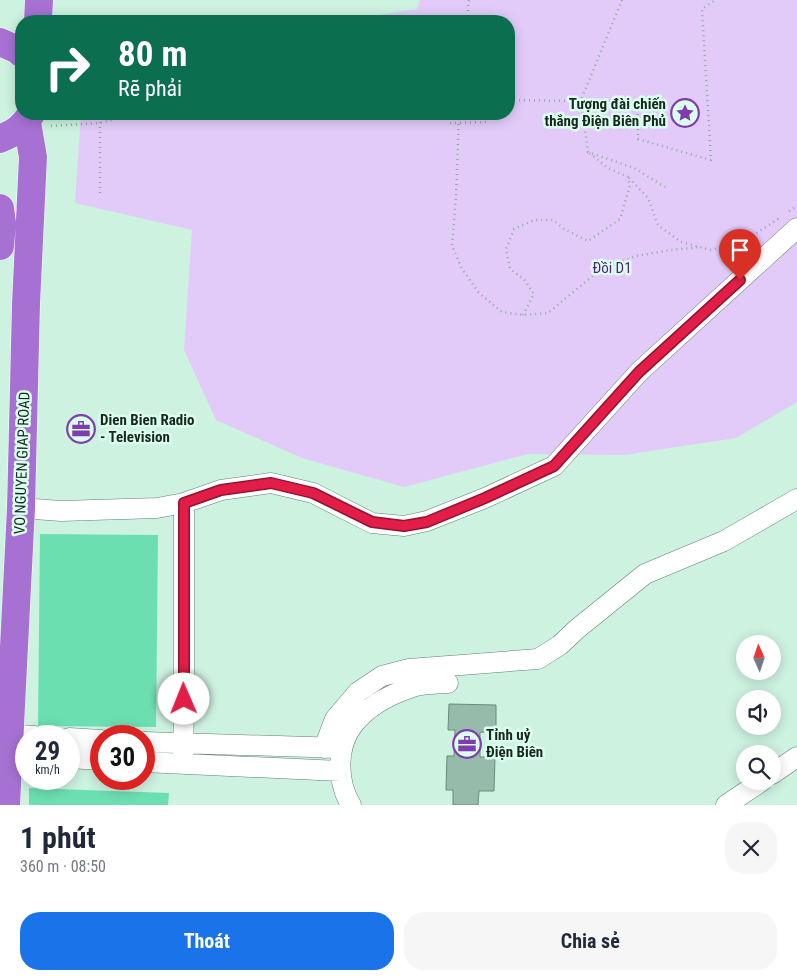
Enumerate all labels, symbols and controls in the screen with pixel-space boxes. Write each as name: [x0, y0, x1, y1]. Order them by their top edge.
text: 80 m: [118, 34, 187, 75]
icon: right: [35, 35, 100, 100]
text: Rẽ phải: [118, 76, 182, 101]
place label: Tượng đài chiến thắng Điện Biên Phủ: [545, 95, 666, 130]
place icon: Tượng đài chiến thắng Điện Biên Phủ: [670, 98, 700, 128]
pin: [719, 229, 761, 280]
icon: arrive: [726, 236, 754, 264]
park label: Đồi D1: [592, 259, 632, 277]
street label: VO NGUYEN GIAP ROAD: [11, 391, 33, 535]
place label: Dien Bien Radio - Television: [100, 411, 195, 446]
office icon: Dien Bien Radio - Television: [66, 414, 96, 444]
north arrow: [736, 635, 781, 680]
map controls: [736, 635, 781, 790]
position arrow: [157, 672, 209, 724]
button: sound: [736, 690, 781, 735]
speed limit sign: 30: [90, 725, 155, 790]
place label: Tỉnh uỷ Điện Biên: [486, 726, 543, 761]
office icon: Tỉnh uỷ Điện Biên: [452, 729, 482, 759]
text: 29: [35, 737, 60, 766]
button: search: [736, 745, 781, 790]
text: km/h: [35, 763, 60, 777]
text: 1 phút: [20, 820, 96, 855]
button: close: [725, 822, 777, 874]
text: 360 m · 08:50: [20, 857, 106, 876]
button: Thoát: [20, 912, 394, 970]
button: Chia sẻ: [404, 912, 777, 970]

